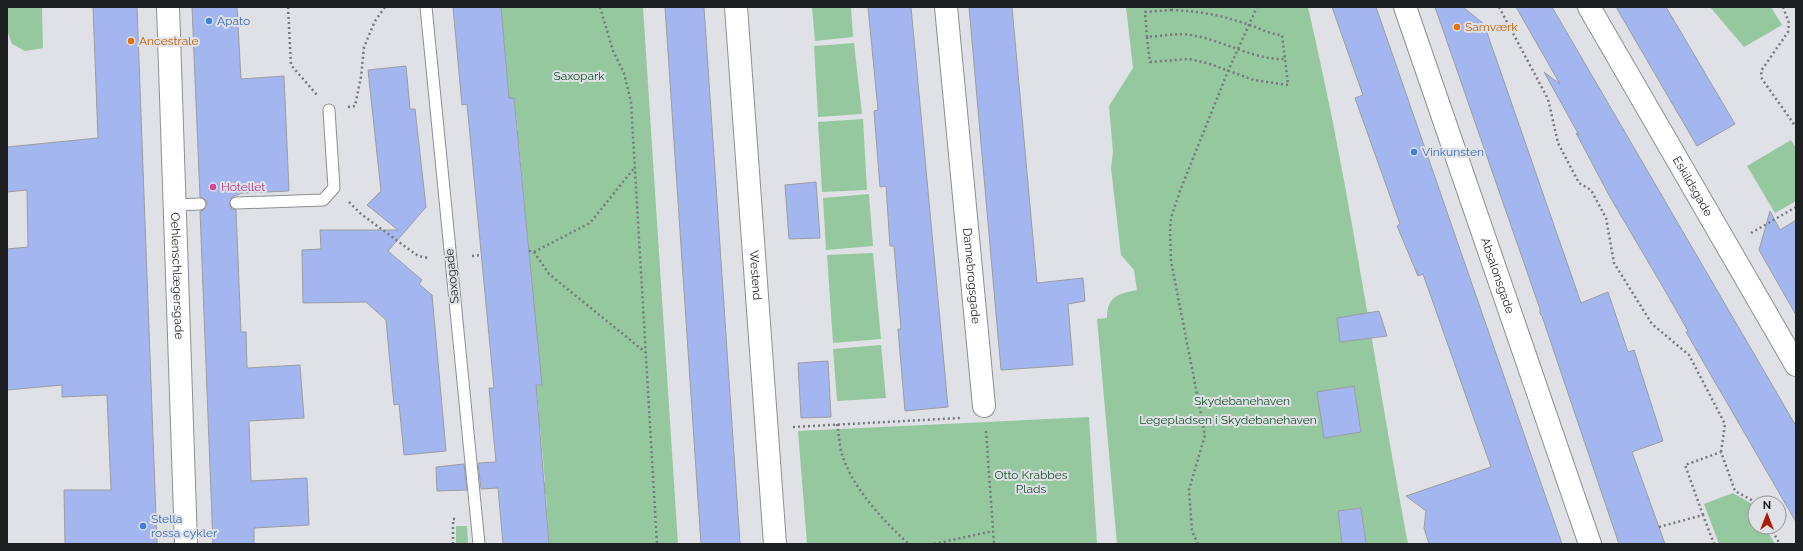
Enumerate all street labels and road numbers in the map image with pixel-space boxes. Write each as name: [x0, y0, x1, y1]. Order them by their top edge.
street label: Eskildsgade: [1670, 154, 1715, 219]
street label: Oehlenschlægersgade: [168, 212, 186, 340]
street label: Dannebrogsgade: [960, 227, 983, 324]
street label: Absalonsgade: [1478, 236, 1517, 315]
street label: Saxogade: [442, 248, 462, 304]
street label: Westend: [747, 250, 764, 301]

